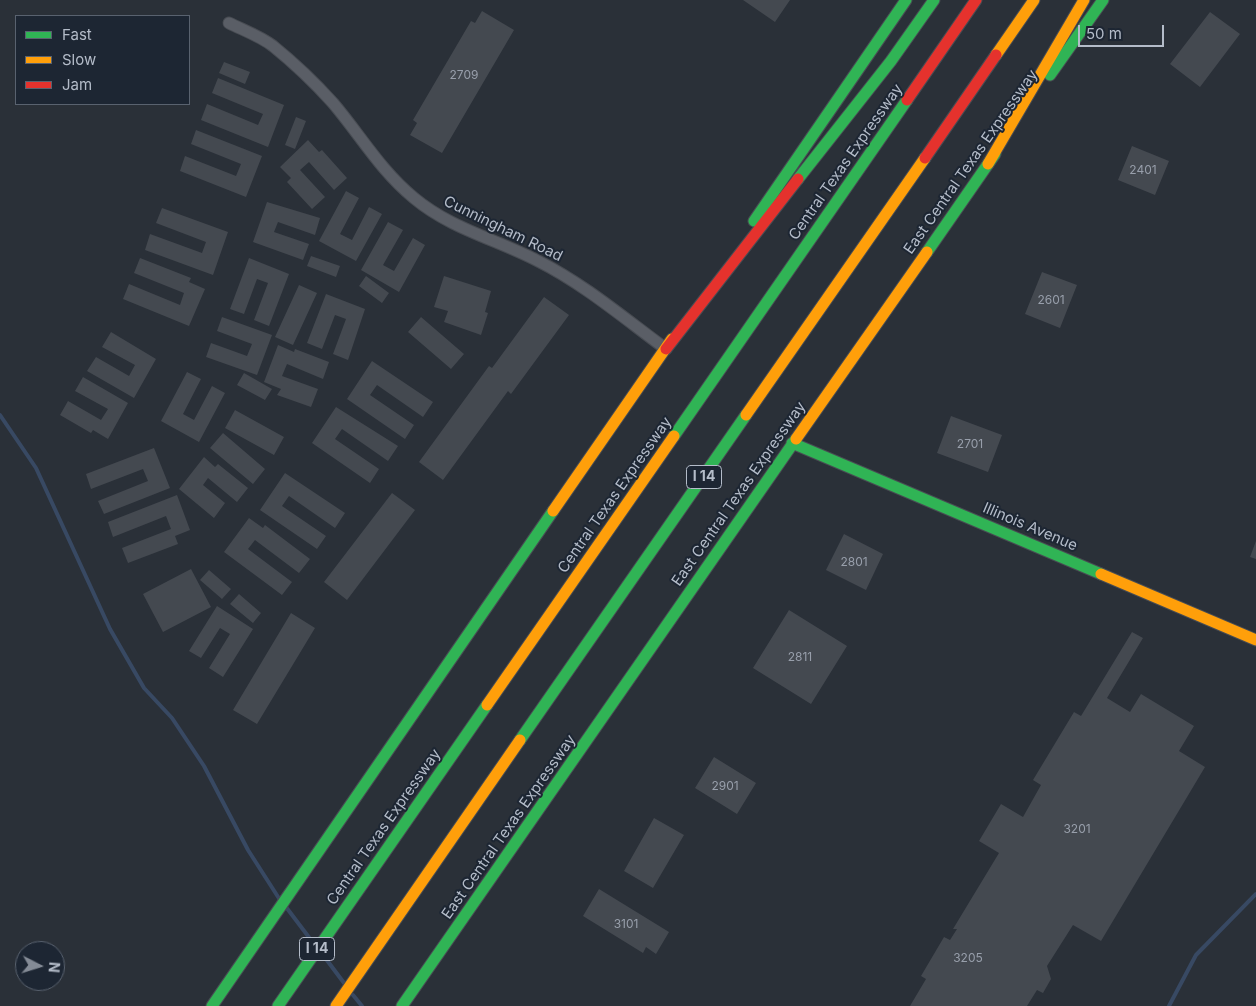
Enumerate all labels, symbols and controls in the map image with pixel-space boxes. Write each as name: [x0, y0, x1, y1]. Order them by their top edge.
legend: [15, 15, 190, 105]
scale bar: [1081, 15, 1167, 47]
text: 50 m: [1086, 24, 1122, 43]
text: Fast: [62, 25, 92, 44]
text: Slow: [62, 50, 96, 69]
street label: East Central Texas Expressway: [900, 66, 1042, 258]
house number: 2709: [450, 68, 478, 82]
text: Jam: [62, 75, 92, 94]
street label: Central Texas Expressway: [785, 81, 907, 243]
house number: 2401: [1129, 163, 1157, 177]
street label: Cunningham Road: [441, 192, 565, 266]
house number: 2601: [1037, 293, 1065, 307]
street label: East Central Texas Expressway: [668, 398, 810, 590]
street label: Central Texas Expressway: [554, 414, 676, 576]
house number: 2701: [957, 437, 983, 451]
road number: I 14: [686, 466, 722, 488]
street label: Illinois Avenue: [980, 499, 1080, 555]
house number: 2801: [840, 555, 868, 569]
house number: 2811: [788, 650, 812, 664]
street label: East Central Texas Expressway: [438, 731, 580, 923]
street label: Central Texas Expressway: [323, 746, 445, 908]
house number: 2901: [711, 779, 739, 793]
house number: 3201: [1063, 822, 1091, 836]
house number: 3101: [614, 917, 638, 931]
road number: I 14: [300, 938, 334, 961]
north arrow: [15, 941, 65, 991]
house number: 3205: [953, 951, 983, 965]
text: N: [46, 961, 63, 973]

